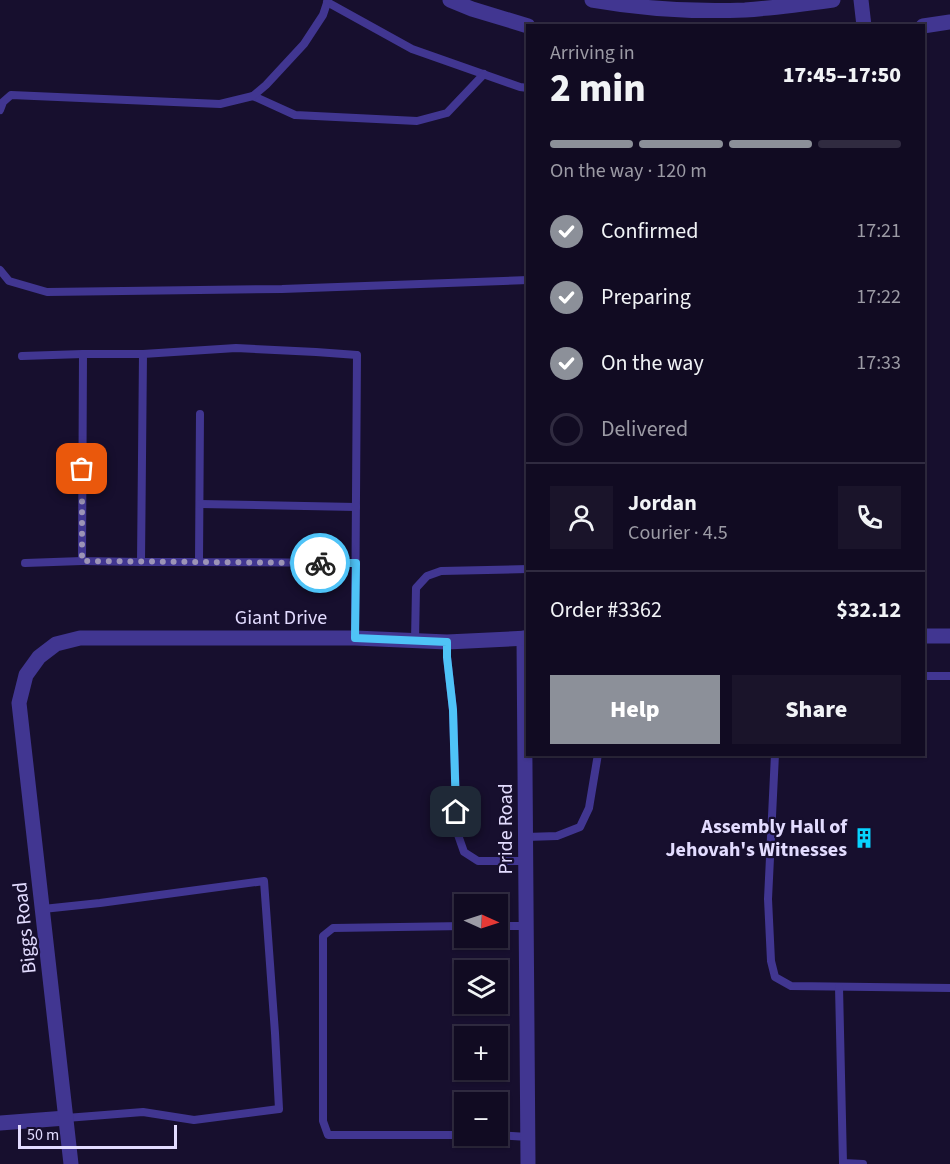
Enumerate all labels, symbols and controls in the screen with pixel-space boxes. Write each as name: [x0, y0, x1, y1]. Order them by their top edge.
text: Arriving in: [550, 39, 635, 67]
text: 17:45–17:50: [783, 59, 901, 91]
text: 2 min: [550, 61, 646, 117]
text: On the way · 120 m: [550, 157, 707, 185]
icon: check: [550, 215, 583, 248]
text: Confirmed: [601, 215, 698, 247]
text: 17:21: [856, 217, 901, 245]
icon: check: [550, 281, 583, 314]
text: Preparing: [601, 281, 691, 313]
text: 17:22: [856, 283, 901, 311]
icon: check: [550, 347, 583, 380]
text: On the way: [601, 347, 704, 379]
text: 17:33: [856, 349, 901, 377]
text: Delivered: [601, 413, 688, 445]
pin: [56, 443, 107, 494]
icon: bag: [65, 452, 98, 485]
button: person: [550, 486, 613, 549]
button: phone: [838, 486, 901, 549]
text: Jordan: [628, 487, 697, 519]
text: Courier · 4.5: [628, 519, 728, 547]
courier: [290, 533, 350, 593]
icon: bike: [304, 547, 337, 580]
text: Order #3362: [550, 594, 662, 626]
text: $32.12: [836, 594, 901, 626]
street label: Giant Drive: [235, 604, 327, 632]
button: Help: [550, 675, 720, 744]
button: Share: [732, 675, 901, 744]
street label: Pride Road: [492, 783, 520, 875]
pin: [430, 786, 481, 837]
icon: home: [439, 795, 472, 828]
place label: Assembly Hall of Jehovah's Witnesses: [665, 813, 848, 864]
building icon: Assembly Hall of Jehovah's Witnesses: [852, 826, 876, 850]
street label: Biggs Road: [6, 881, 44, 975]
north arrow: [454, 894, 508, 948]
map controls: [454, 894, 508, 1146]
button: layers: [454, 960, 508, 1014]
button: +: [454, 1026, 508, 1080]
button: −: [454, 1092, 508, 1146]
scale bar: [18, 1122, 177, 1150]
text: 50 m: [27, 1124, 59, 1146]

